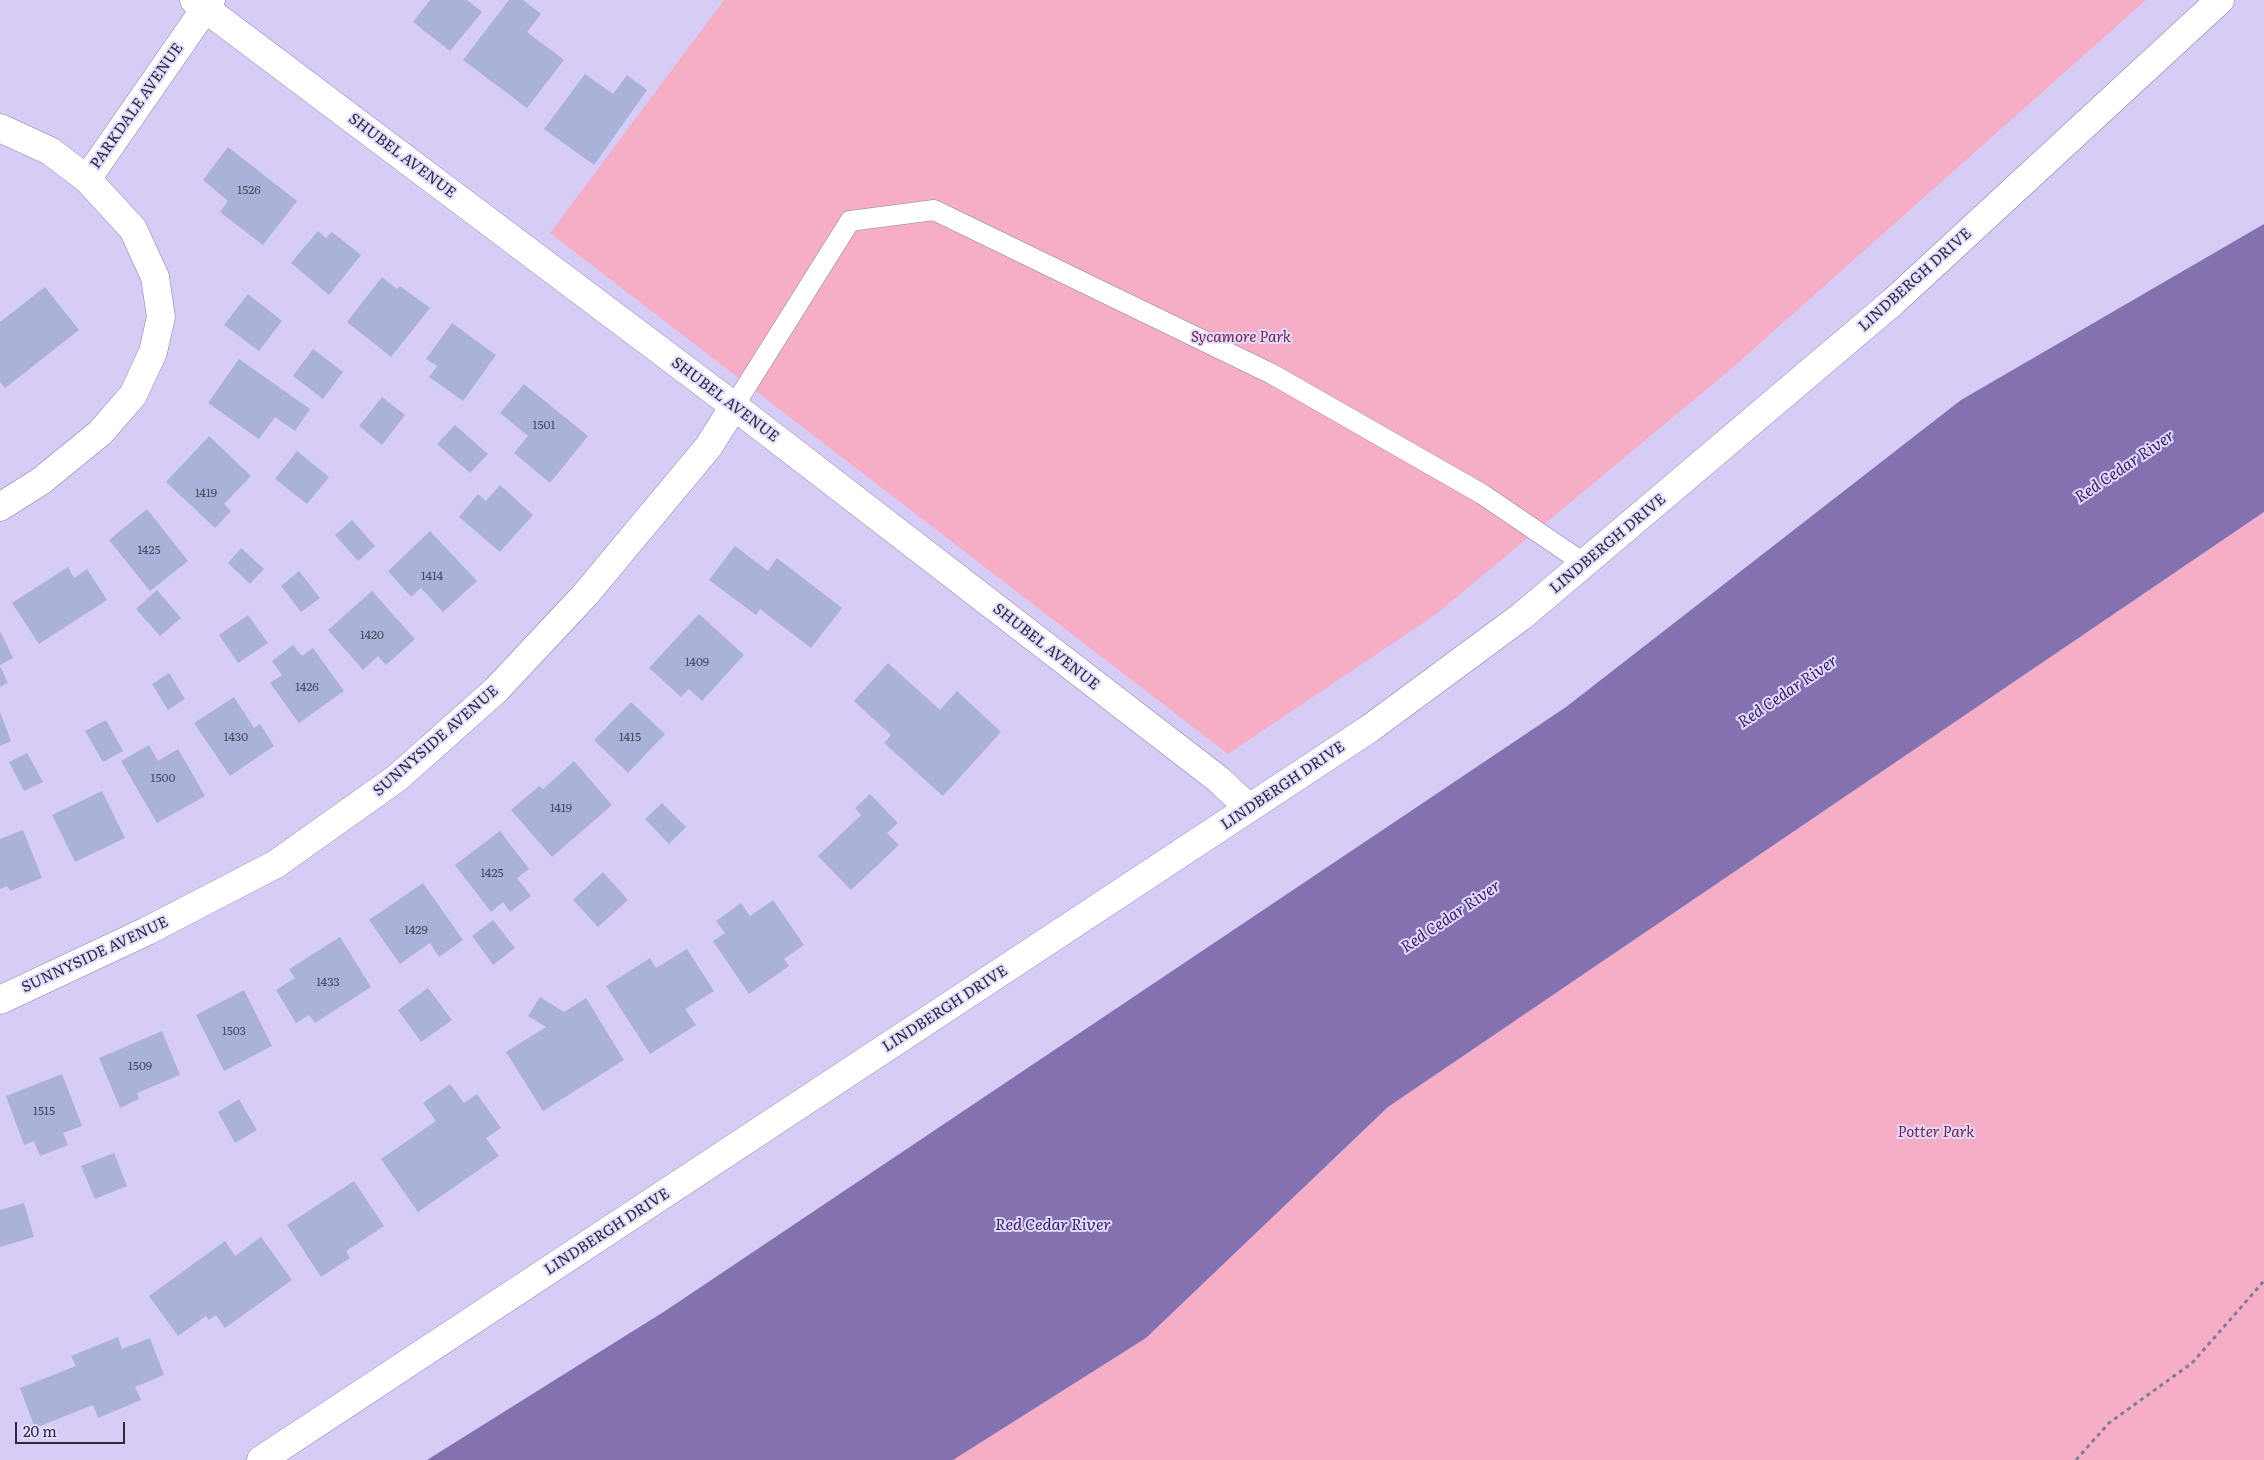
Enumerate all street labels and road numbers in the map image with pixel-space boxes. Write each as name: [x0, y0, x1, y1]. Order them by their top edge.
street label: PARKDALE AVENUE: [87, 40, 187, 172]
street label: SHUBEL AVENUE: [345, 110, 459, 202]
street label: LINDBERGH DRIVE: [1855, 225, 1975, 335]
street label: SHUBEL AVENUE: [668, 354, 782, 446]
street label: LINDBERGH DRIVE: [1546, 490, 1670, 598]
street label: SHUBEL AVENUE: [989, 600, 1103, 694]
street label: SUNNYSIDE AVENUE: [370, 682, 502, 800]
street label: LINDBERGH DRIVE: [1218, 738, 1348, 834]
street label: SUNNYSIDE AVENUE: [19, 913, 171, 997]
street label: LINDBERGH DRIVE: [879, 962, 1011, 1056]
street label: LINDBERGH DRIVE: [541, 1185, 673, 1279]

